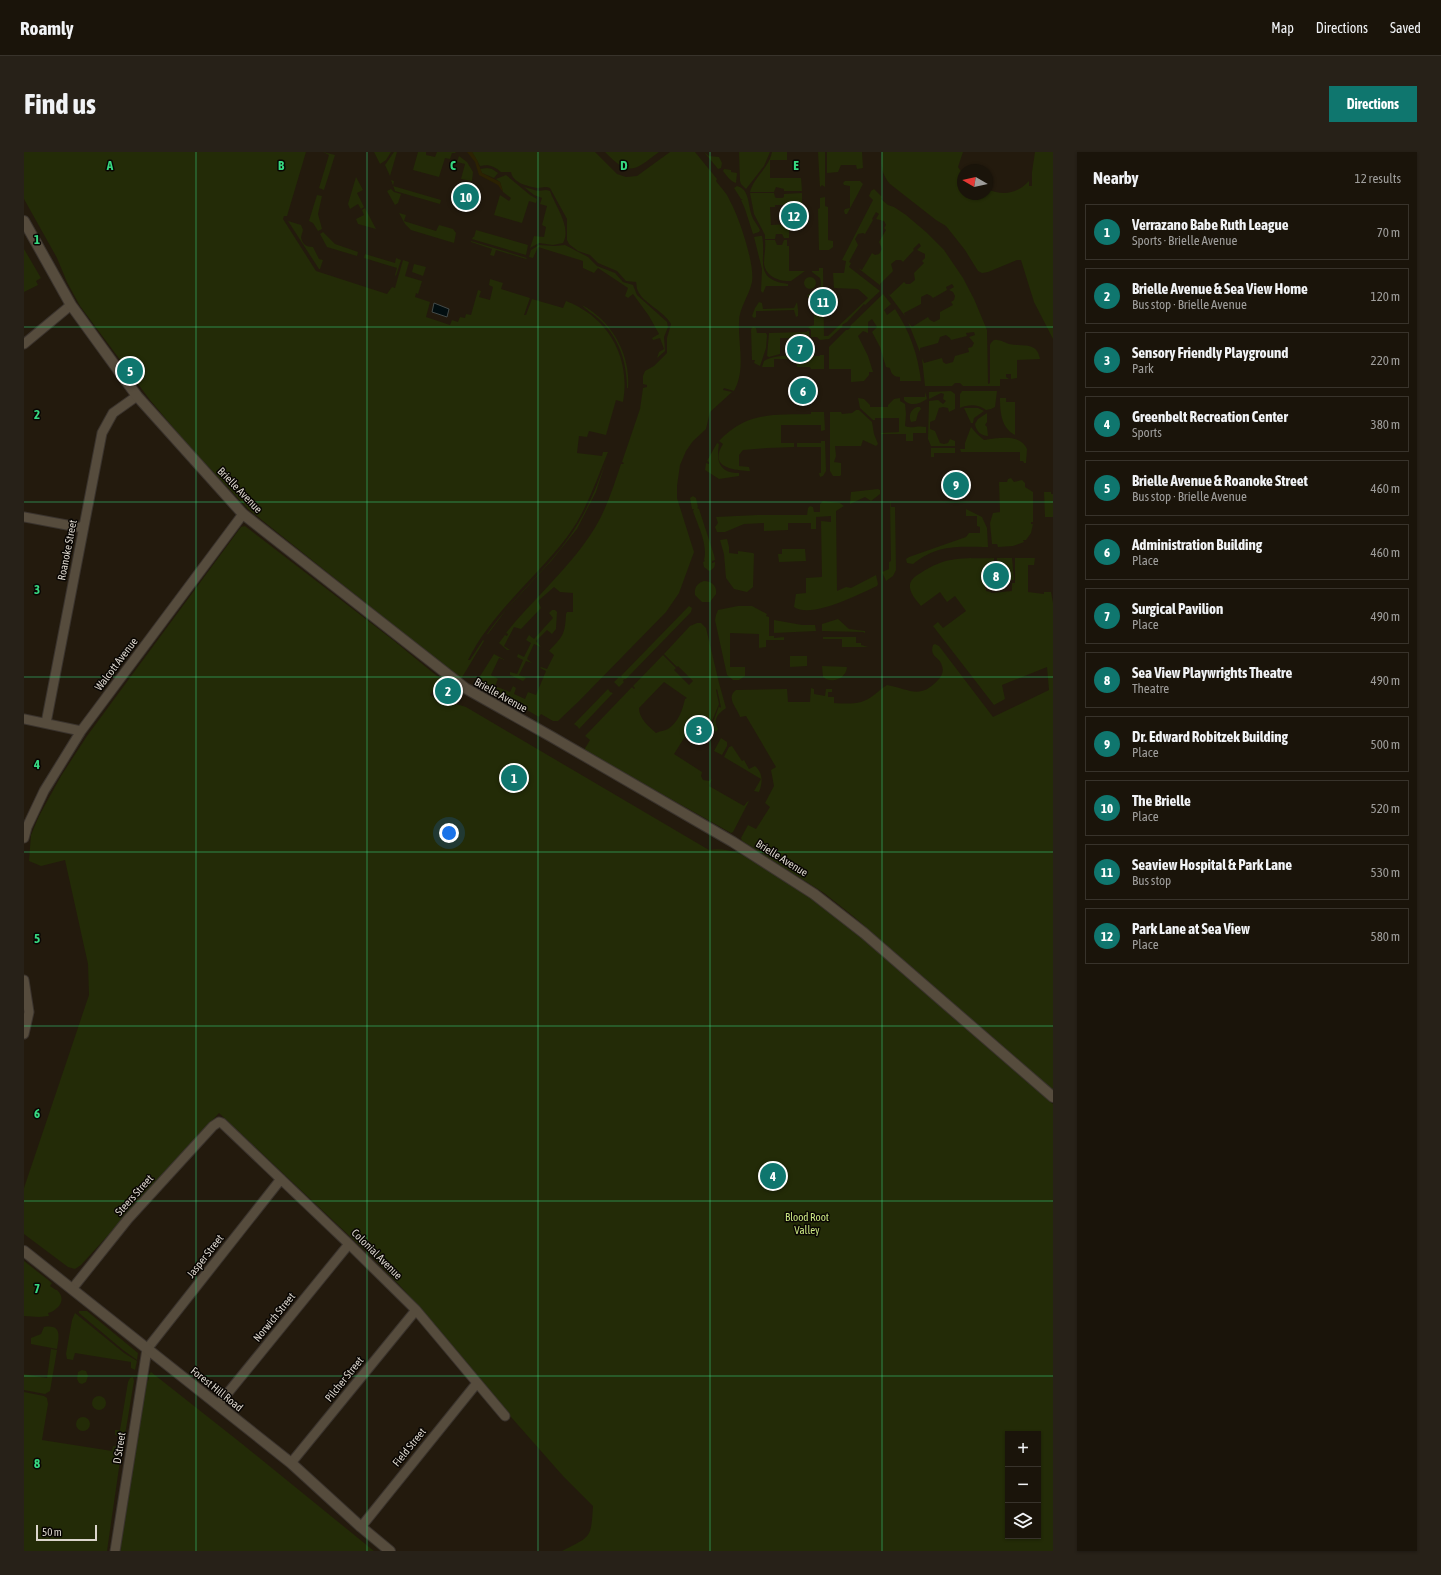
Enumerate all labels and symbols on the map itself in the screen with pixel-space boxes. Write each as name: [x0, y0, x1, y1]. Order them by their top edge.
text: A: [106, 158, 114, 173]
text: B: [278, 158, 285, 173]
text: C: [450, 158, 456, 173]
text: D: [620, 158, 628, 173]
text: E: [793, 158, 799, 173]
north arrow: [957, 164, 993, 200]
pin: 10: [453, 182, 479, 212]
pin: 12: [781, 201, 807, 231]
text: 1: [34, 232, 40, 247]
pin: 11: [810, 287, 836, 317]
pin: 7: [787, 334, 813, 364]
pin: 5: [117, 356, 143, 386]
pin: 6: [790, 376, 816, 406]
text: 2: [34, 407, 40, 422]
street label: Brielle Avenue: [215, 465, 265, 515]
pin: 9: [943, 470, 969, 500]
street label: Roanoke Street: [55, 519, 79, 581]
pin: 8: [983, 561, 1009, 591]
text: 3: [34, 582, 40, 597]
street label: Walcott Avenue: [92, 635, 140, 693]
pin: 2: [435, 676, 461, 706]
street label: Brielle Avenue: [472, 676, 530, 714]
pin: 3: [686, 715, 712, 745]
text: 4: [33, 757, 40, 772]
pin: 1: [501, 763, 527, 793]
your location: [439, 823, 459, 843]
street label: Brielle Avenue: [754, 837, 810, 879]
text: 5: [34, 931, 40, 946]
text: 6: [34, 1106, 40, 1121]
pin: 4: [760, 1161, 786, 1191]
street label: Steers Street: [113, 1172, 155, 1218]
park label: Blood Root Valley: [785, 1211, 829, 1236]
street label: Colonial Avenue: [349, 1226, 405, 1282]
street label: Jasper Street: [184, 1232, 226, 1280]
text: 7: [34, 1281, 40, 1296]
street label: Norwich Street: [251, 1290, 297, 1344]
street label: Pilcher Street: [322, 1354, 366, 1404]
street label: Forest Hill Road: [189, 1364, 245, 1414]
street label: Field Street: [390, 1425, 428, 1469]
street label: D Street: [111, 1431, 127, 1465]
text: 8: [34, 1456, 40, 1471]
scale bar: [36, 1523, 97, 1542]

